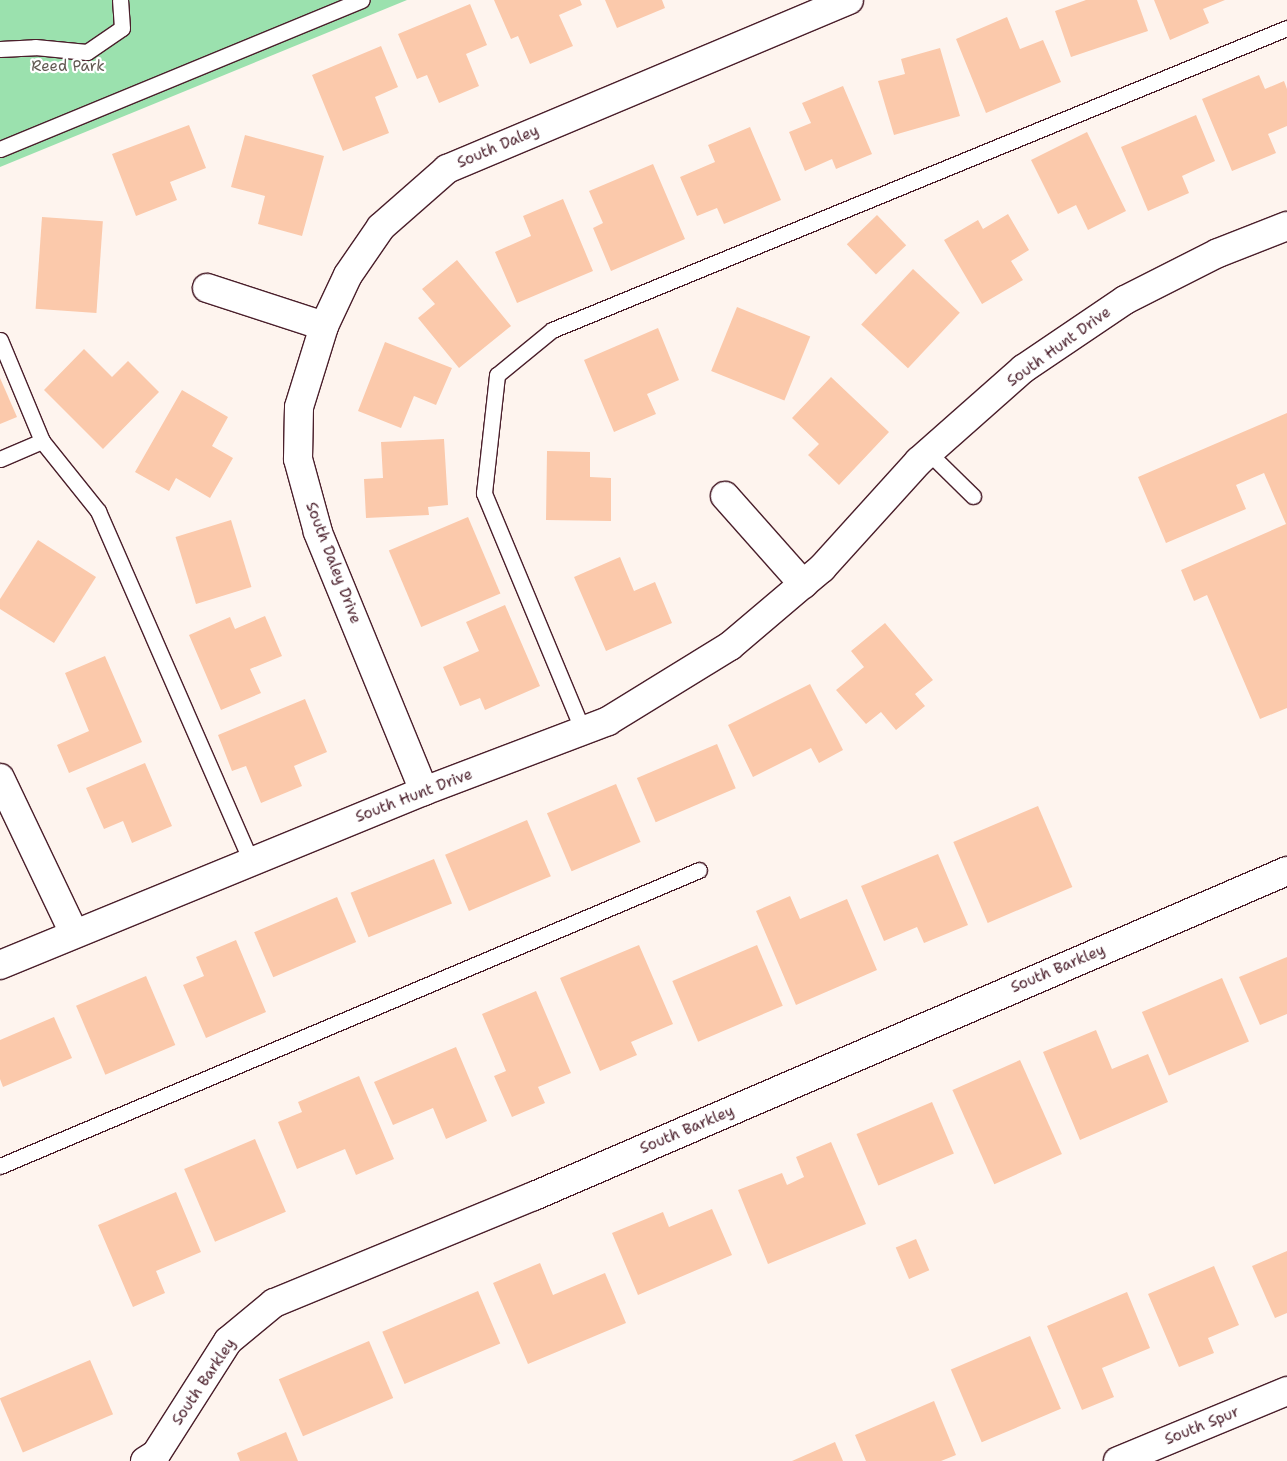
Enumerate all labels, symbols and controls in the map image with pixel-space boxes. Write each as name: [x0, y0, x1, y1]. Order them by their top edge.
park label: Reed Park: [31, 58, 105, 76]
street label: South Daley: [455, 122, 541, 172]
street label: South Hunt Drive: [1004, 303, 1114, 391]
street label: South Daley Drive: [302, 500, 364, 626]
street label: South Hunt Drive: [353, 765, 475, 827]
street label: South Barkley: [1008, 941, 1108, 997]
street label: South Barkley: [637, 1102, 737, 1158]
street label: South Barkley: [168, 1335, 240, 1429]
street label: South Spur: [1162, 1403, 1242, 1449]

